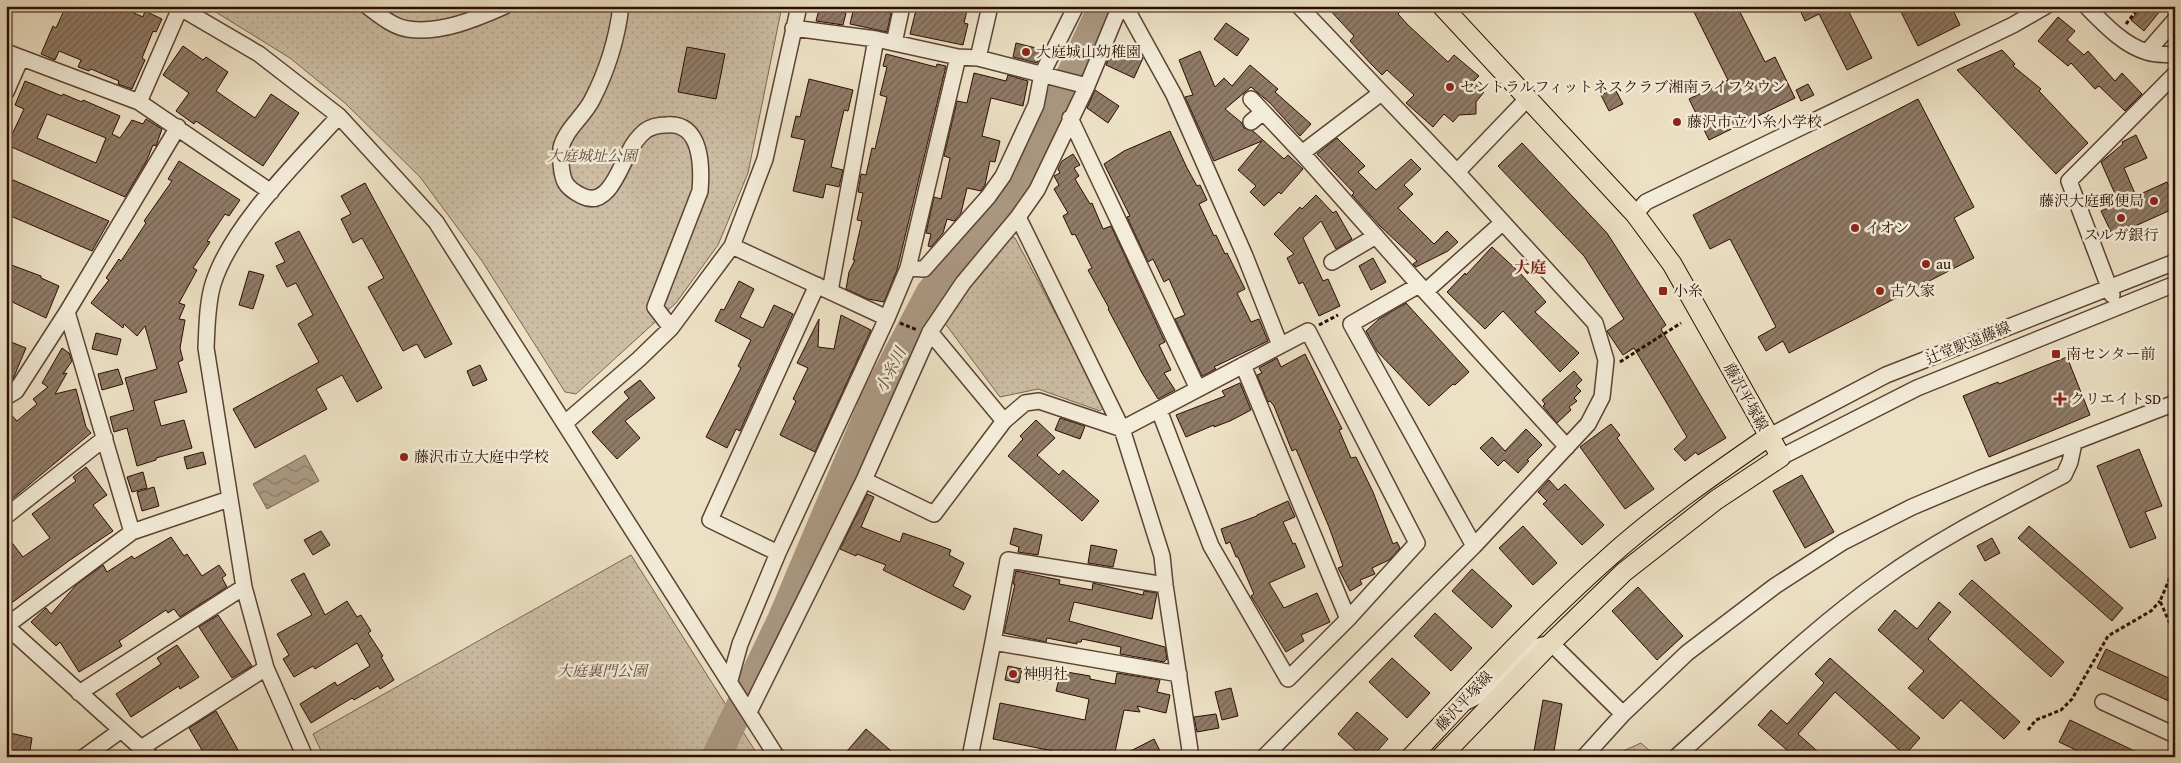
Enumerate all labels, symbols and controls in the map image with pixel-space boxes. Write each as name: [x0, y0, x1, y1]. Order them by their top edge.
place label: 大庭城山幼稚園: [1036, 41, 1141, 62]
marker: 大庭城山幼稚園: [1020, 46, 1032, 58]
place label: セントラルフィットネスクラブ湘南ライフタウン: [1460, 76, 1786, 97]
marker: セントラルフィットネスクラブ湘南ライフタウン: [1444, 81, 1456, 93]
place label: 藤沢市立小糸小学校: [1687, 111, 1822, 132]
marker: 藤沢市立小糸小学校: [1671, 116, 1683, 128]
park label: 大庭城址公園: [547, 145, 640, 166]
place label: 藤沢大庭郵便局: [2039, 190, 2144, 211]
marker: 藤沢大庭郵便局: [2148, 195, 2160, 207]
marker: スルガ銀行: [2115, 212, 2127, 224]
place label: イオン: [1865, 217, 1910, 238]
marker: イオン: [1849, 222, 1861, 234]
place label: スルガ銀行: [2083, 224, 2159, 245]
place label: au: [1936, 253, 1952, 274]
district label: 大庭: [1514, 255, 1546, 279]
marker: au: [1920, 258, 1932, 270]
place label: 小糸: [1673, 280, 1703, 301]
place label: 古久家: [1890, 280, 1935, 301]
marker: 小糸: [1657, 285, 1669, 297]
marker: 古久家: [1874, 285, 1886, 297]
street label: 辻堂駅遠藤線: [1922, 316, 2013, 369]
water label: 小糸川: [868, 341, 912, 397]
place label: 南センター前: [2066, 343, 2155, 364]
marker: 南センター前: [2050, 348, 2062, 360]
street label: 藤沢平塚線: [1719, 359, 1774, 435]
place label: クリエイトSD: [2070, 388, 2161, 409]
marker: クリエイトSD: [2054, 393, 2066, 405]
place label: 藤沢市立大庭中学校: [414, 446, 549, 467]
marker: 藤沢市立大庭中学校: [398, 451, 410, 463]
park label: 大庭裏門公園: [557, 660, 650, 681]
place label: 神明社: [1023, 663, 1068, 684]
street label: 藤沢平塚線: [1430, 666, 1497, 735]
marker: 神明社: [1007, 668, 1019, 680]

